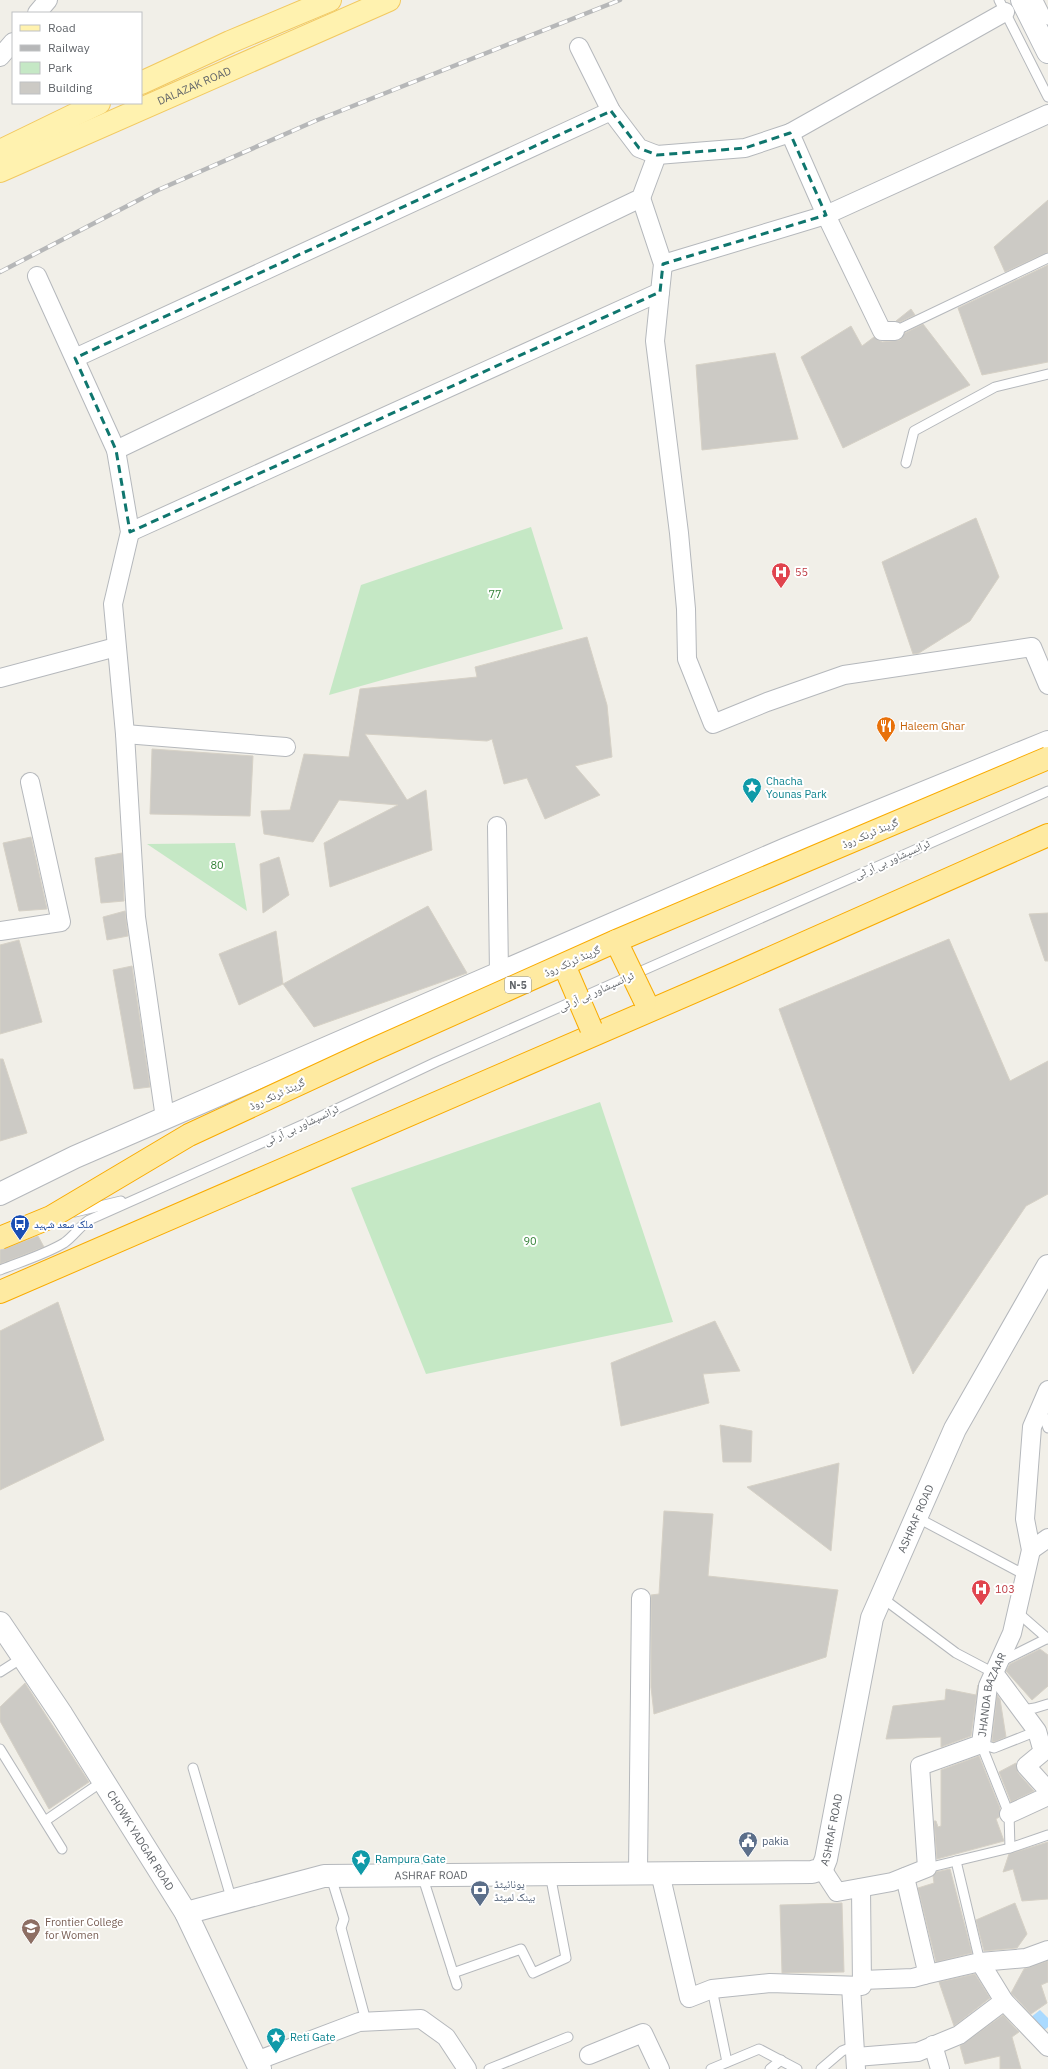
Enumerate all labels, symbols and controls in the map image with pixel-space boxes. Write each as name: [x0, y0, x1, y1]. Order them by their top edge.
legend: [12, 12, 142, 104]
text: Road: [48, 20, 76, 35]
text: Railway: [48, 40, 90, 55]
text: Park: [48, 60, 73, 75]
street label: DALAZAK ROAD: [155, 63, 233, 108]
text: Building: [48, 80, 93, 95]
hospital icon: 55: [770, 561, 792, 589]
place label: 55: [795, 565, 808, 579]
park label: 77: [488, 587, 502, 601]
restaurant icon: Haleem Ghar: [875, 715, 897, 743]
place label: Haleem Ghar: [900, 719, 965, 733]
place label: Chacha Younas Park: [766, 774, 827, 801]
place icon: Chacha Younas Park: [741, 776, 763, 804]
street label: گرینڈ ٹرنک روڈ: [840, 815, 901, 851]
street label: ٹرانسپشاور بی آر ٹی: [852, 836, 932, 882]
park label: 80: [210, 858, 224, 872]
street label: گرینڈ ٹرنک روڈ: [542, 942, 603, 980]
street label: ٹرانسپشاور بی آر ٹی: [556, 968, 636, 1014]
road number: N-5: [505, 977, 531, 993]
street label: گرینڈ ٹرنک روڈ: [247, 1075, 308, 1113]
street label: ٹرانسپشاور بی آر ٹی: [261, 1101, 341, 1149]
bus stop icon: ملک سعد شہید: [9, 1213, 31, 1241]
place label: ملک سعد شہید: [34, 1217, 93, 1231]
park label: 90: [523, 1234, 537, 1248]
street label: ASHRAF ROAD: [895, 1482, 937, 1555]
hospital icon: 103: [970, 1578, 992, 1606]
place label: 103: [995, 1582, 1015, 1596]
street label: JHANDA BAZAAR: [975, 1650, 1009, 1738]
street label: CHOWK YADGAR ROAD: [104, 1788, 177, 1893]
street label: ASHRAF ROAD: [817, 1792, 845, 1868]
public building icon: pakia: [737, 1830, 759, 1858]
place label: pakia: [762, 1834, 789, 1848]
place icon: Rampura Gate: [350, 1848, 372, 1876]
place label: Rampura Gate: [375, 1852, 446, 1866]
street label: ASHRAF ROAD: [394, 1868, 468, 1882]
place label: یونائیٹڈ بینک لمیٹڈ: [494, 1877, 535, 1904]
bank icon: یونائیٹڈ بینک لمیٹڈ: [469, 1879, 491, 1907]
place label: Frontier College for Women: [45, 1915, 123, 1942]
school or university icon: Frontier College for Women: [20, 1917, 42, 1945]
place icon: Reti Gate: [265, 2026, 287, 2054]
place label: Reti Gate: [290, 2030, 336, 2044]

